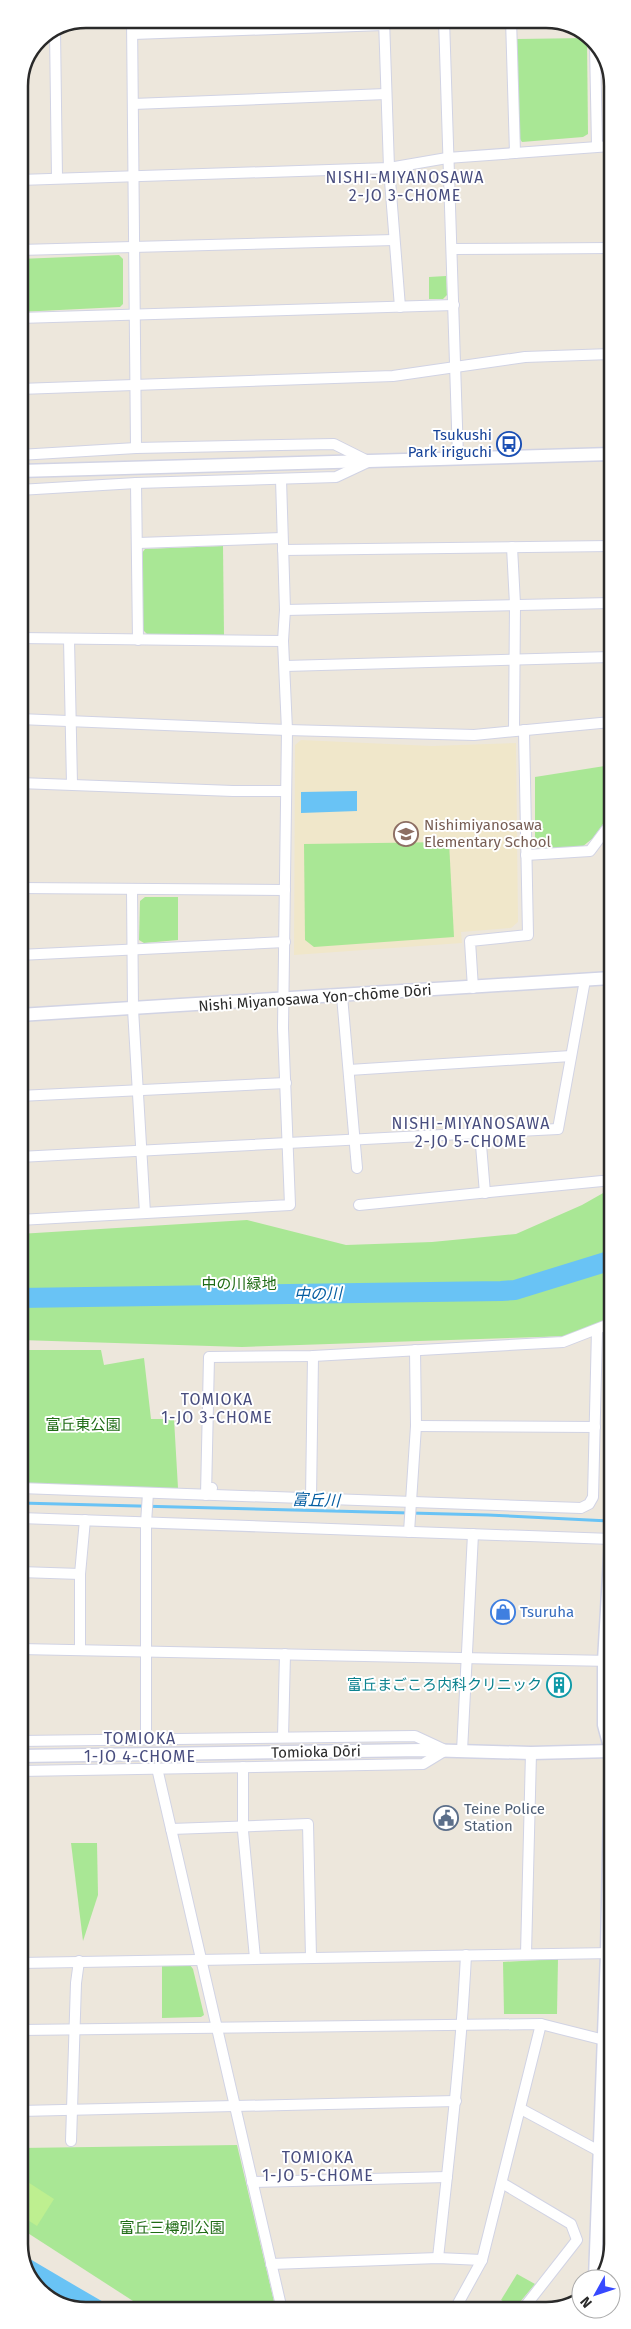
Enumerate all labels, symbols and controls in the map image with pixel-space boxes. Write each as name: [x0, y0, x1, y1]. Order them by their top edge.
district label: NISHI-MIYANOSAWA 2-JO 3-CHOME: [326, 168, 484, 205]
place label: Tsukushi Park iriguchi: [408, 426, 492, 461]
bus stop icon: Tsukushi Park iriguchi: [496, 431, 522, 457]
place label: Nishimiyanosawa Elementary School: [424, 816, 552, 851]
school or university icon: Nishimiyanosawa Elementary School: [393, 821, 419, 847]
street label: Nishi Miyanosawa Yon-chōme Dōri: [198, 981, 432, 1015]
district label: NISHI-MIYANOSAWA 2-JO 5-CHOME: [392, 1114, 550, 1151]
park label: 中の川緑地: [201, 1275, 277, 1293]
water label: 中の川: [294, 1284, 344, 1304]
district label: TOMIOKA 1-JO 3-CHOME: [161, 1390, 273, 1427]
park label: 富丘東公園: [45, 1416, 121, 1434]
water label: 富丘川: [292, 1490, 342, 1510]
shop icon: Tsuruha: [490, 1599, 516, 1625]
place label: Tsuruha: [520, 1603, 574, 1621]
building icon: 富丘まごころ内科クリニック: [546, 1672, 572, 1698]
place label: 富丘まごころ内科クリニック: [347, 1676, 542, 1694]
district label: TOMIOKA 1-JO 4-CHOME: [84, 1729, 196, 1766]
street label: Tomioka Dōri: [271, 1742, 361, 1762]
place label: Teine Police Station: [464, 1800, 545, 1835]
public building icon: Teine Police Station: [433, 1805, 459, 1831]
district label: TOMIOKA 1-JO 5-CHOME: [262, 2148, 374, 2185]
park label: 富丘三樽別公園: [119, 2219, 225, 2237]
north arrow: [571, 2269, 621, 2319]
text: N: [577, 2293, 596, 2311]

